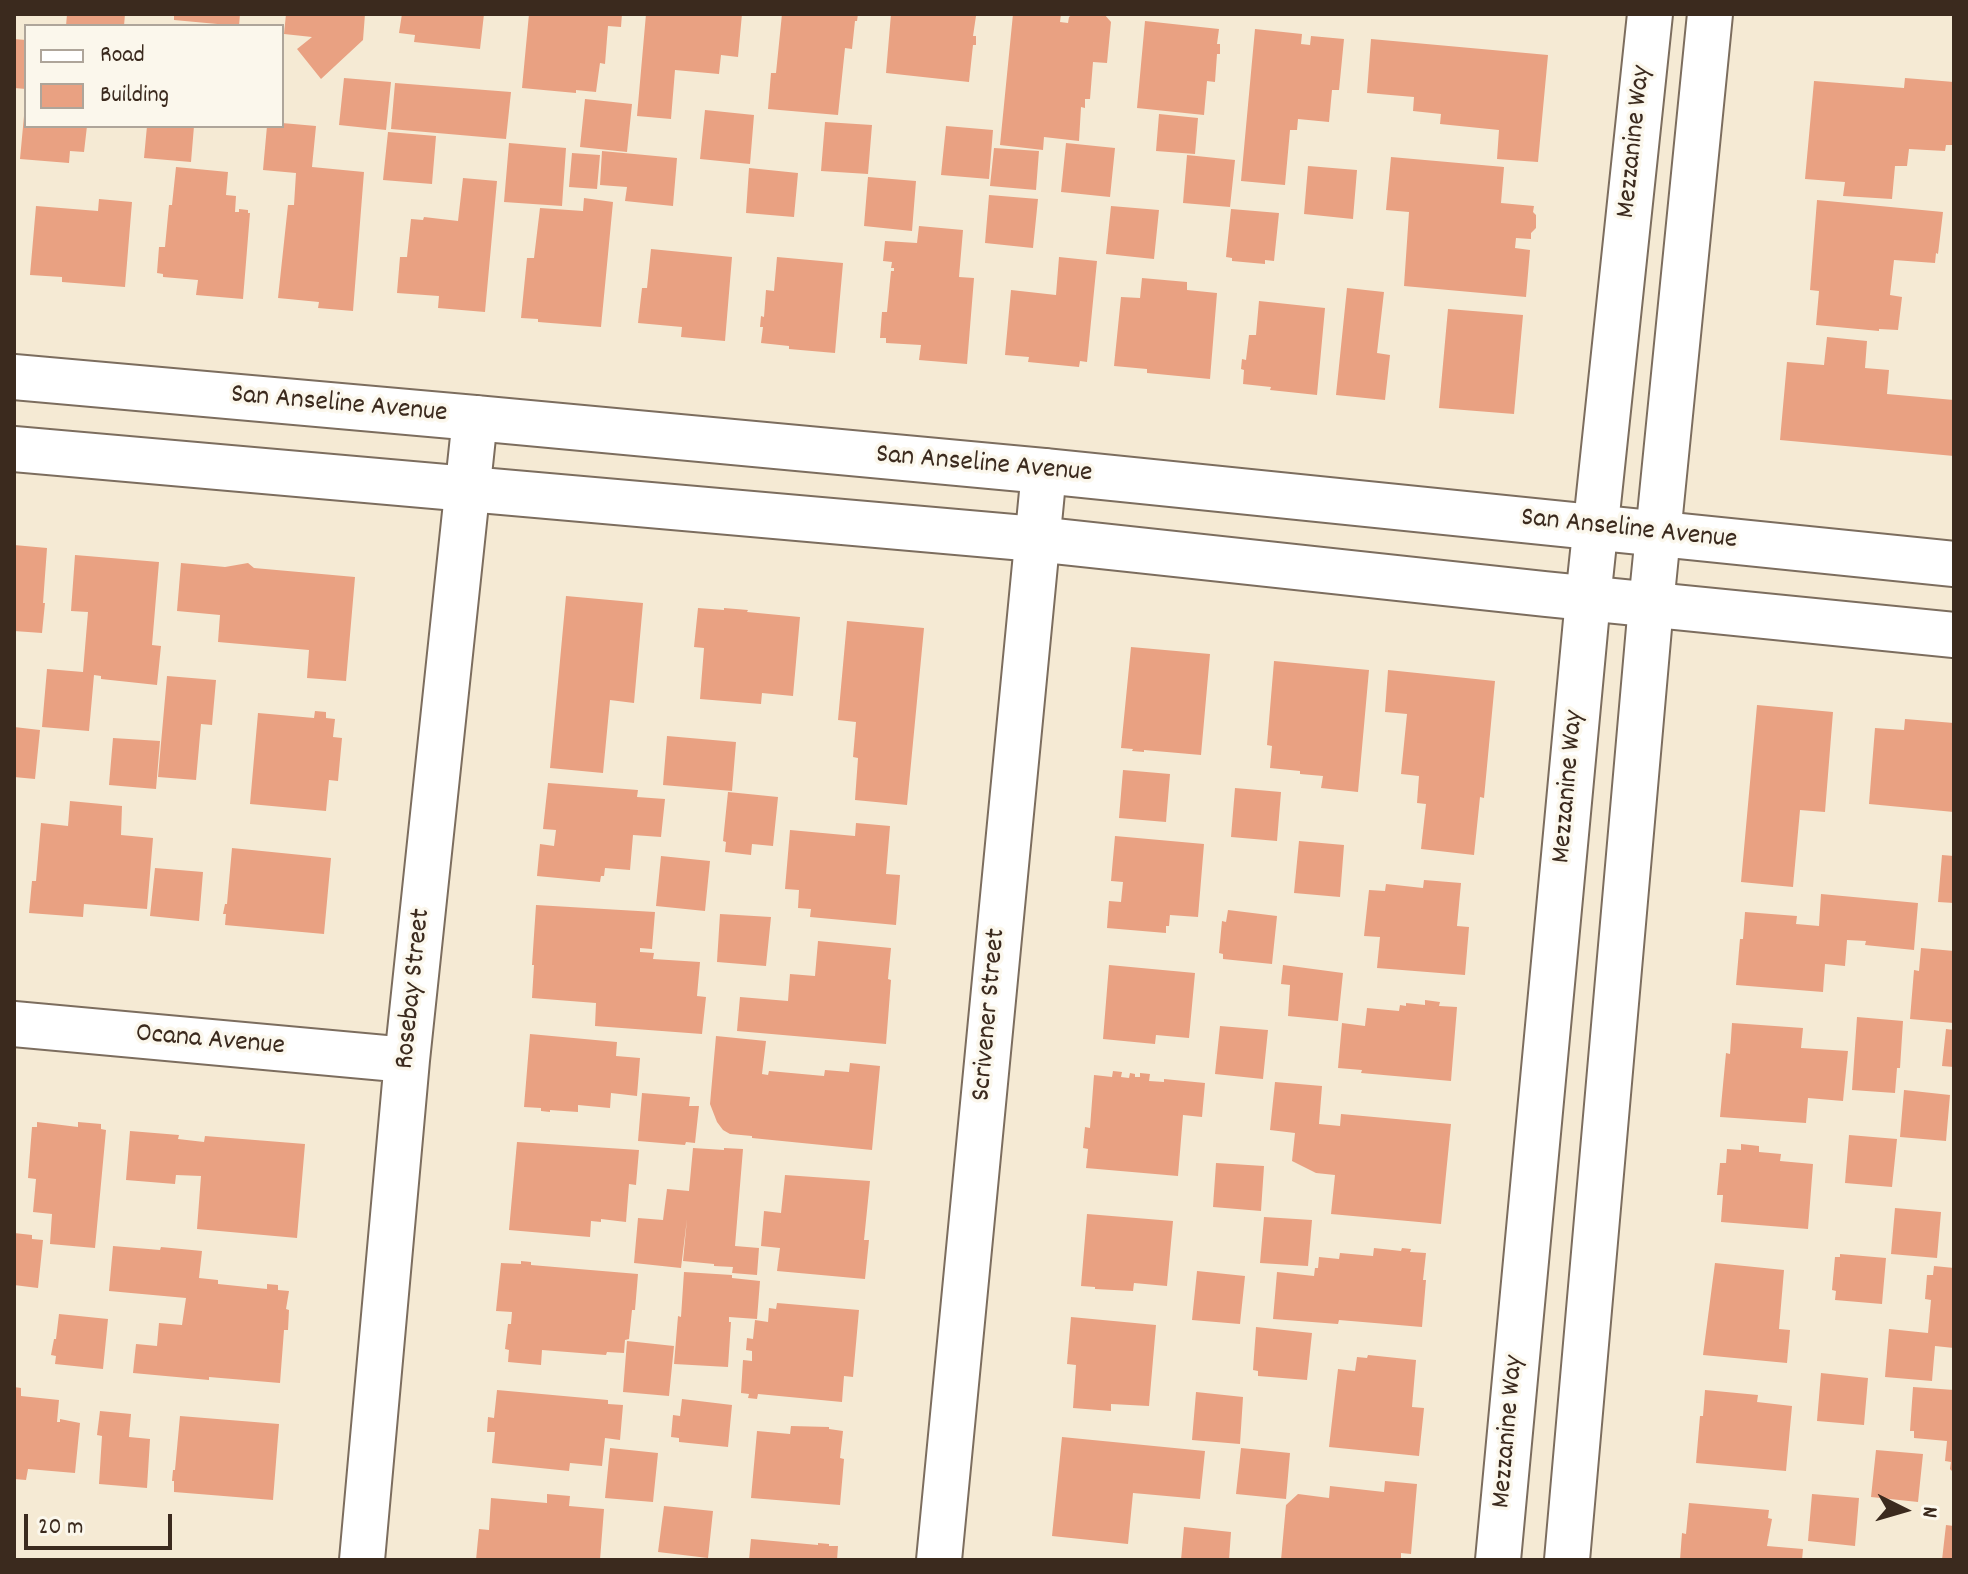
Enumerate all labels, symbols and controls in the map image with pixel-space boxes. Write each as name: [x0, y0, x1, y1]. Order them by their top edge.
legend: [24, 24, 284, 128]
text: Road: [100, 39, 145, 73]
street label: Mezzanine Way: [1611, 64, 1661, 220]
text: Building: [100, 79, 169, 113]
street label: San Anseline Avenue: [229, 380, 449, 432]
street label: San Anseline Avenue: [874, 440, 1094, 492]
street label: San Anseline Avenue: [1519, 503, 1739, 559]
street label: Mezzanine Way: [1547, 709, 1593, 865]
street label: Rosebay Street: [390, 907, 440, 1071]
street label: Scrivener Street: [967, 927, 1015, 1103]
street label: Ocana Avenue: [134, 1019, 286, 1065]
street label: Mezzanine Way: [1487, 1354, 1533, 1510]
north arrow: [1864, 1470, 1944, 1550]
scale bar: [28, 1498, 176, 1548]
text: N: [1912, 1505, 1944, 1519]
text: 20 m: [38, 1511, 84, 1545]

